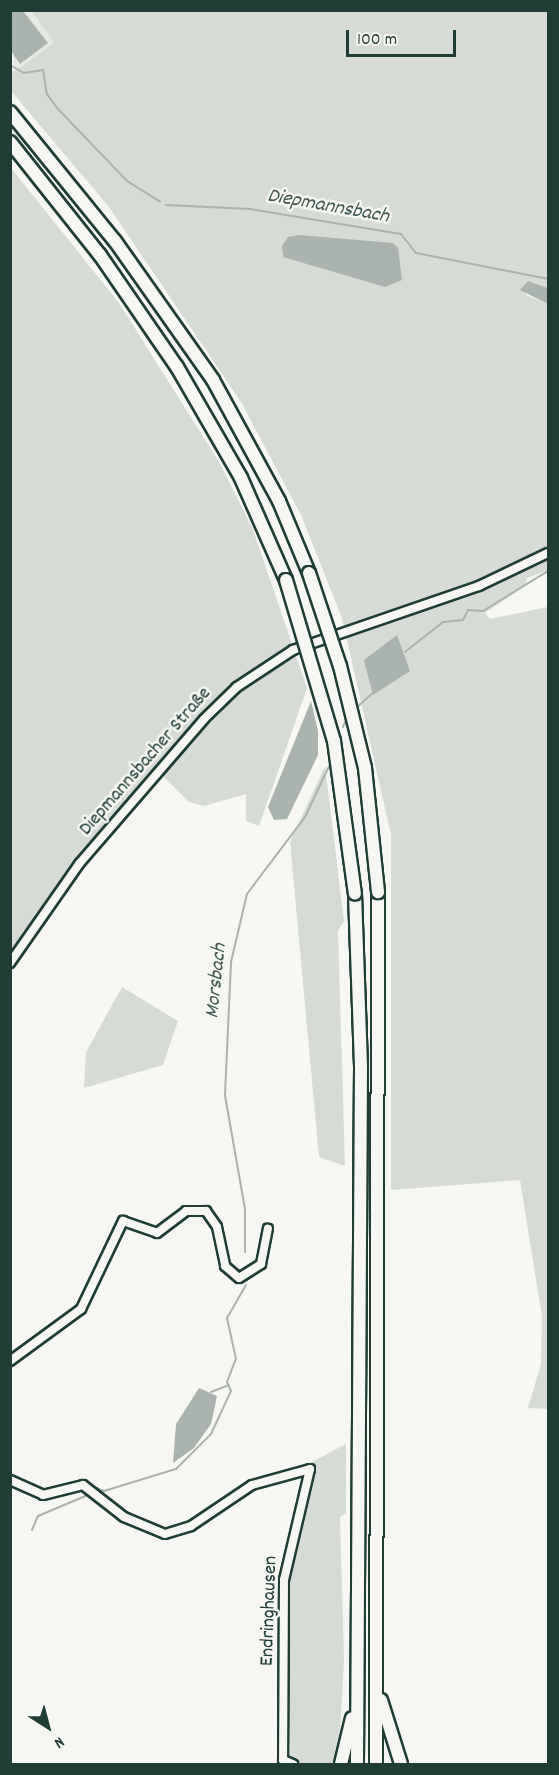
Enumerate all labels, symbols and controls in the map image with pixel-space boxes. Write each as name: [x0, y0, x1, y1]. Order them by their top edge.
scale bar: [349, 18, 458, 56]
text: 100 m: [357, 28, 397, 53]
water label: Diepmannsbach: [265, 184, 391, 230]
street label: Diepmannsbacher Straße: [75, 683, 217, 841]
water label: Morsbach: [201, 942, 233, 1020]
street label: Endringhausen: [256, 1555, 284, 1667]
north arrow: [18, 1697, 78, 1757]
text: N: [49, 1730, 69, 1754]

